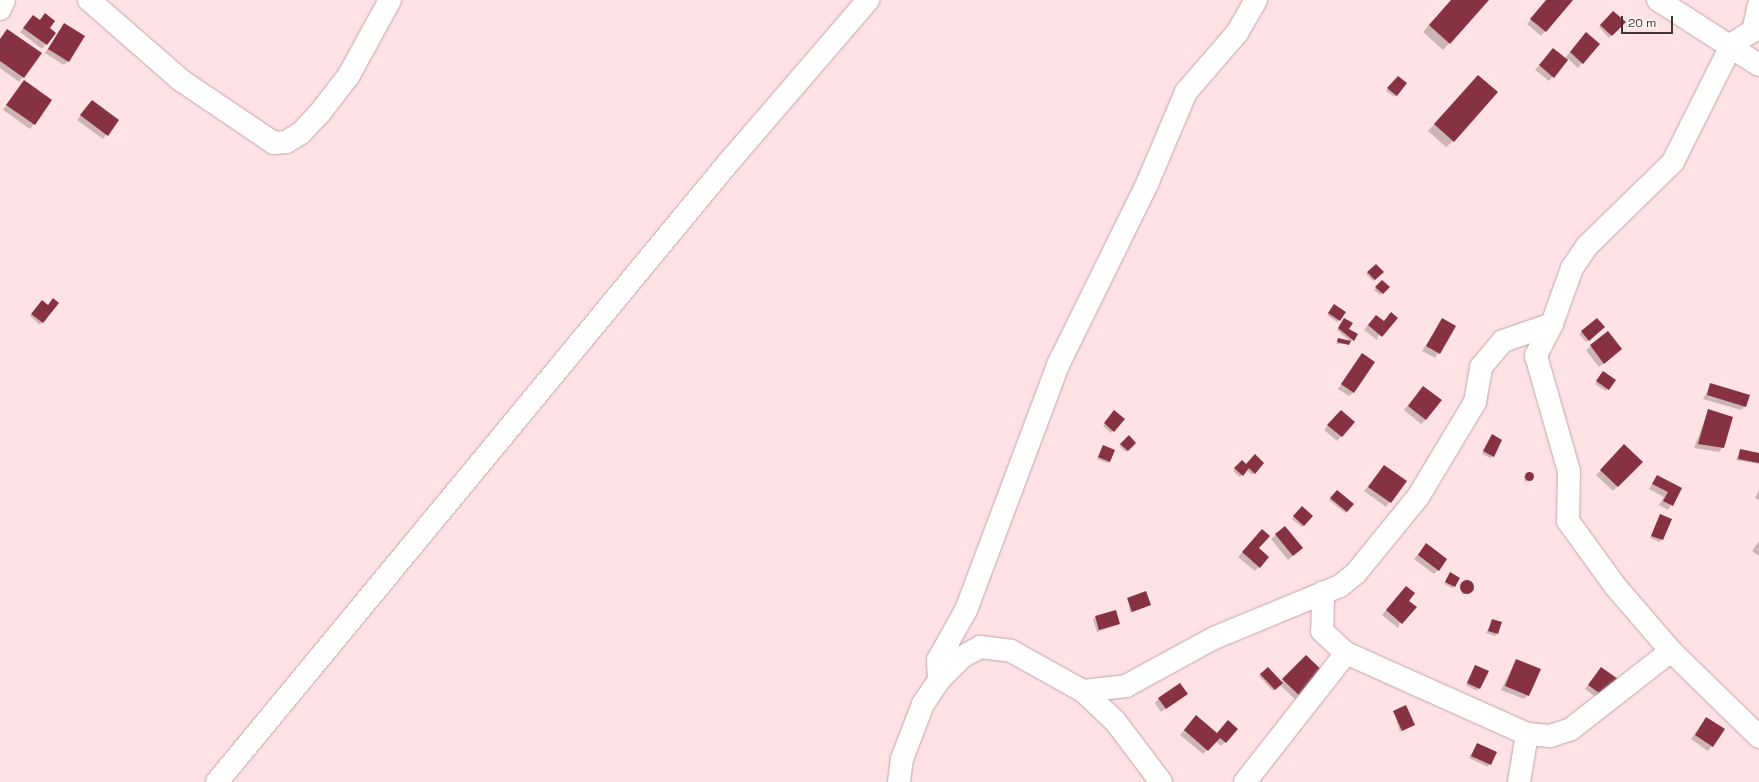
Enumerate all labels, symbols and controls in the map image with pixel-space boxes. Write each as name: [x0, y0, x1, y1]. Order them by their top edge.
scale bar: [1623, 8, 1675, 34]
text: 20 m: [1628, 15, 1656, 31]

